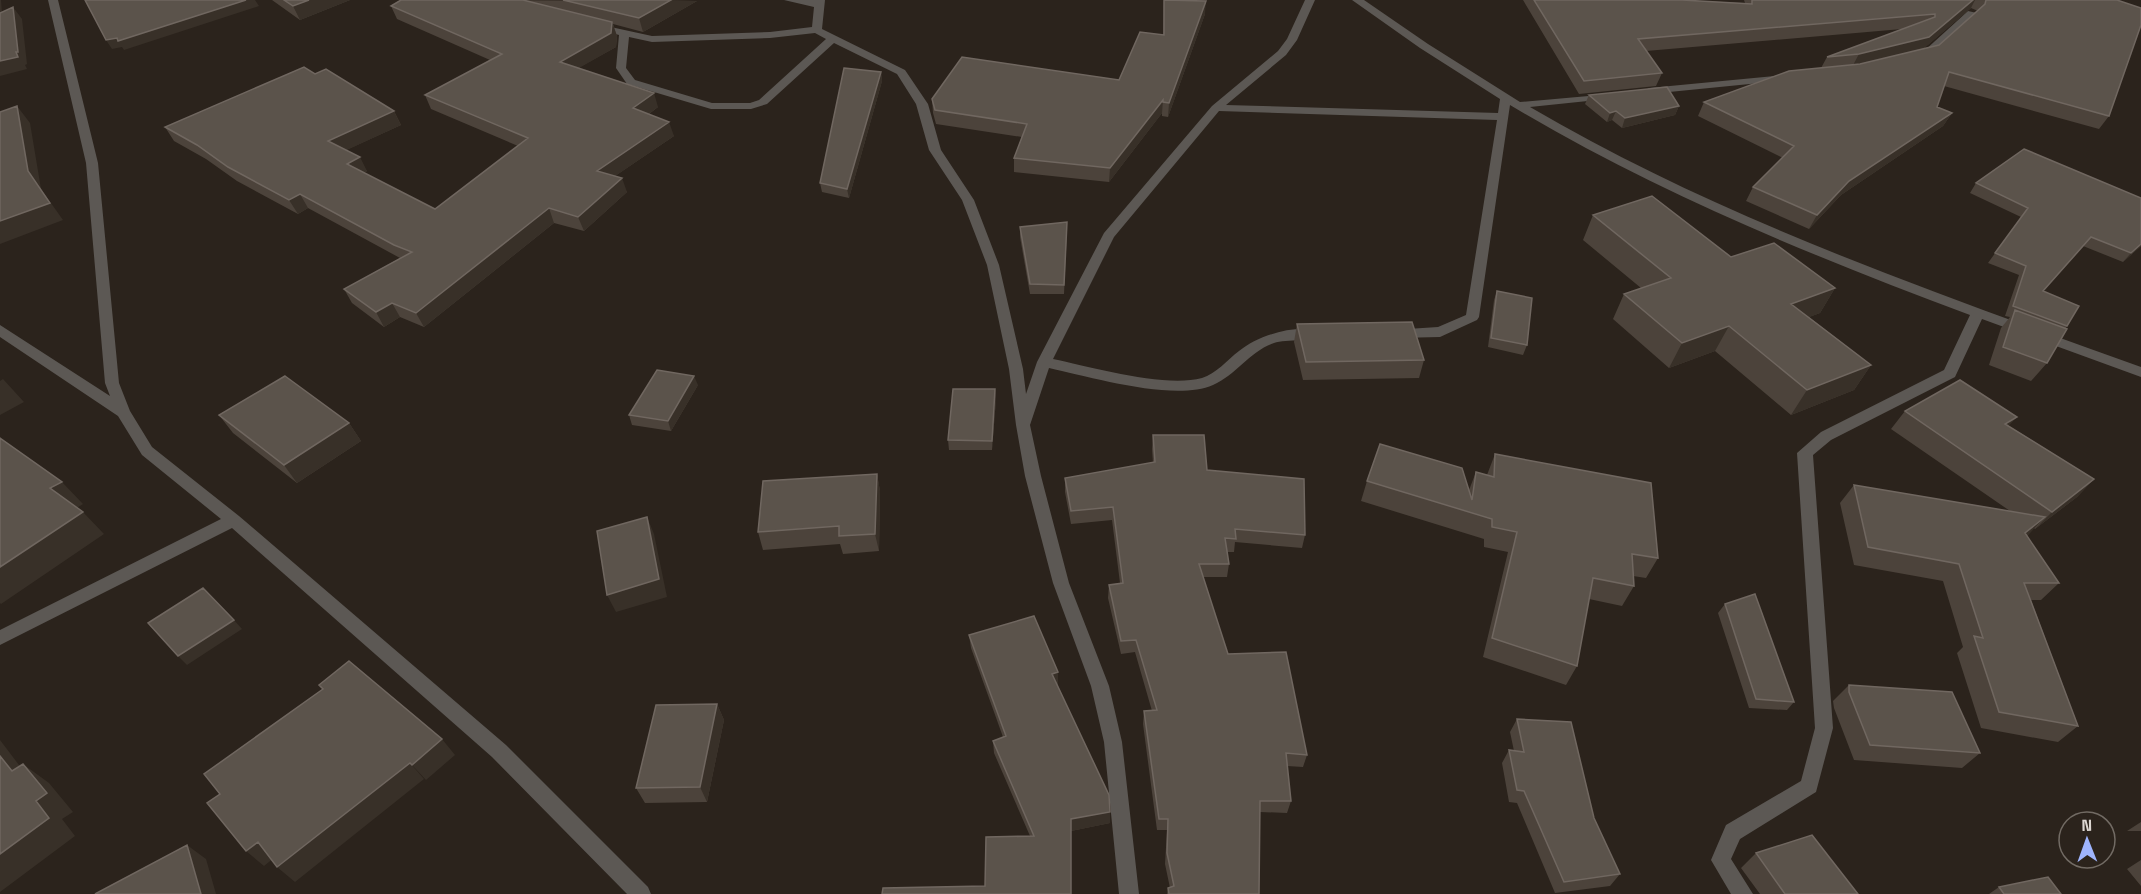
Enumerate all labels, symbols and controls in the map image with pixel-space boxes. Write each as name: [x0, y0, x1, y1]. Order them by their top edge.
north arrow: [2057, 810, 2117, 870]
text: N: [2081, 815, 2092, 836]

